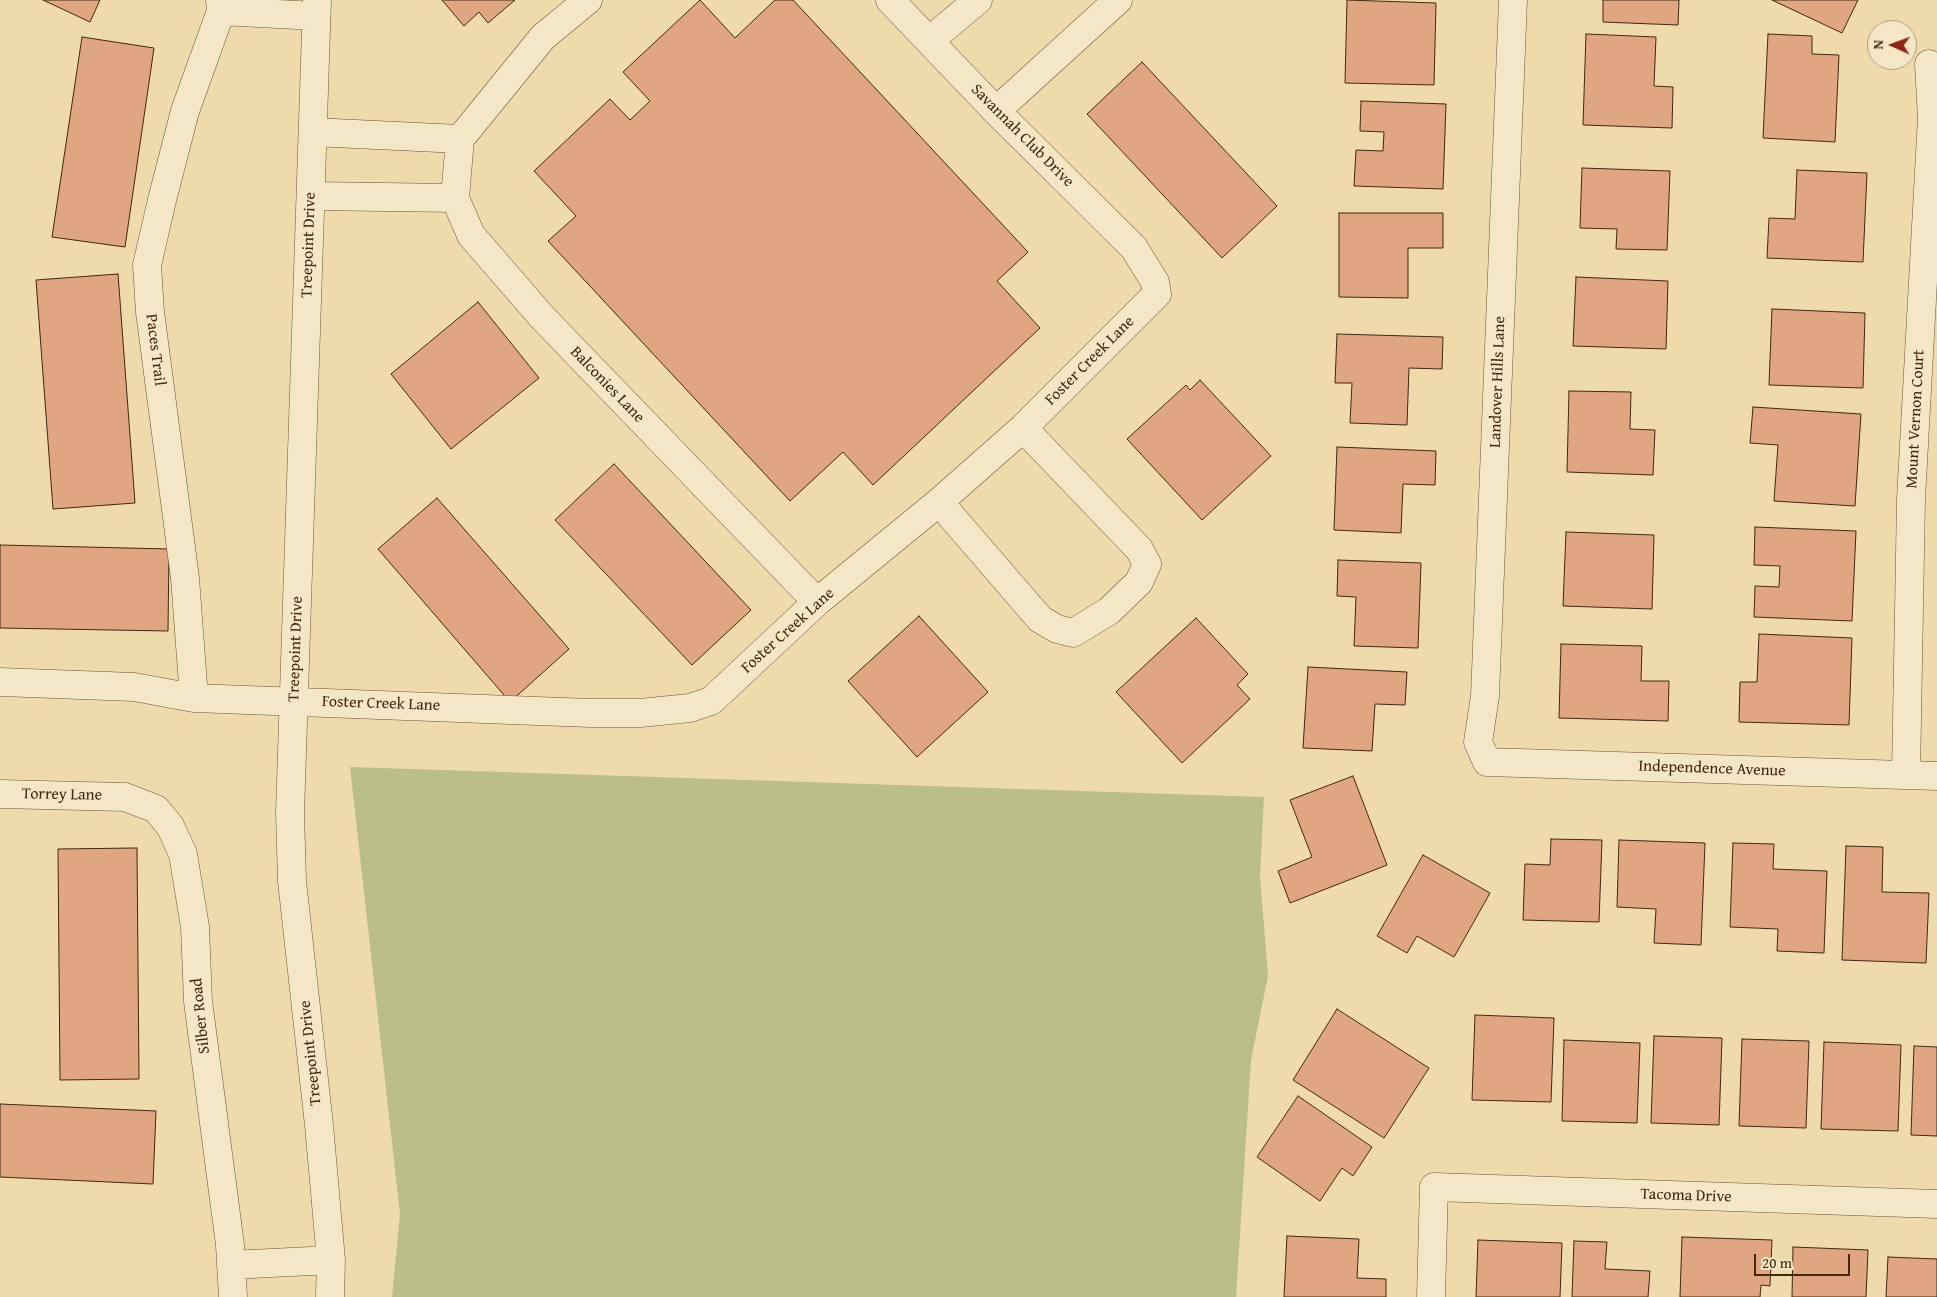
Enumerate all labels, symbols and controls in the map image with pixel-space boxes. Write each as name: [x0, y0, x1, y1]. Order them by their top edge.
north arrow: [1867, 20, 1917, 70]
text: N: [1868, 39, 1888, 50]
street label: Savannah Club Drive: [966, 80, 1078, 192]
street label: Treepoint Drive: [298, 192, 320, 298]
street label: Foster Creek Lane: [1041, 312, 1139, 410]
street label: Paces Trail: [141, 313, 169, 387]
street label: Landover Hills Lane: [1486, 316, 1510, 448]
street label: Balconies Lane: [566, 343, 648, 427]
street label: Mount Vernon Court: [1903, 349, 1929, 489]
street label: Foster Creek Lane: [738, 584, 838, 678]
street label: Treepoint Drive: [285, 596, 307, 702]
street label: Foster Creek Lane: [321, 692, 441, 716]
street label: Independence Avenue: [1638, 757, 1786, 781]
street label: Torrey Lane: [22, 785, 102, 805]
street label: Silber Road: [187, 977, 215, 1055]
street label: Treepoint Drive: [296, 999, 326, 1107]
street label: Tacoma Drive: [1640, 1185, 1732, 1207]
scale bar: [1757, 1244, 1853, 1276]
text: 20 m: [1762, 1252, 1792, 1273]

